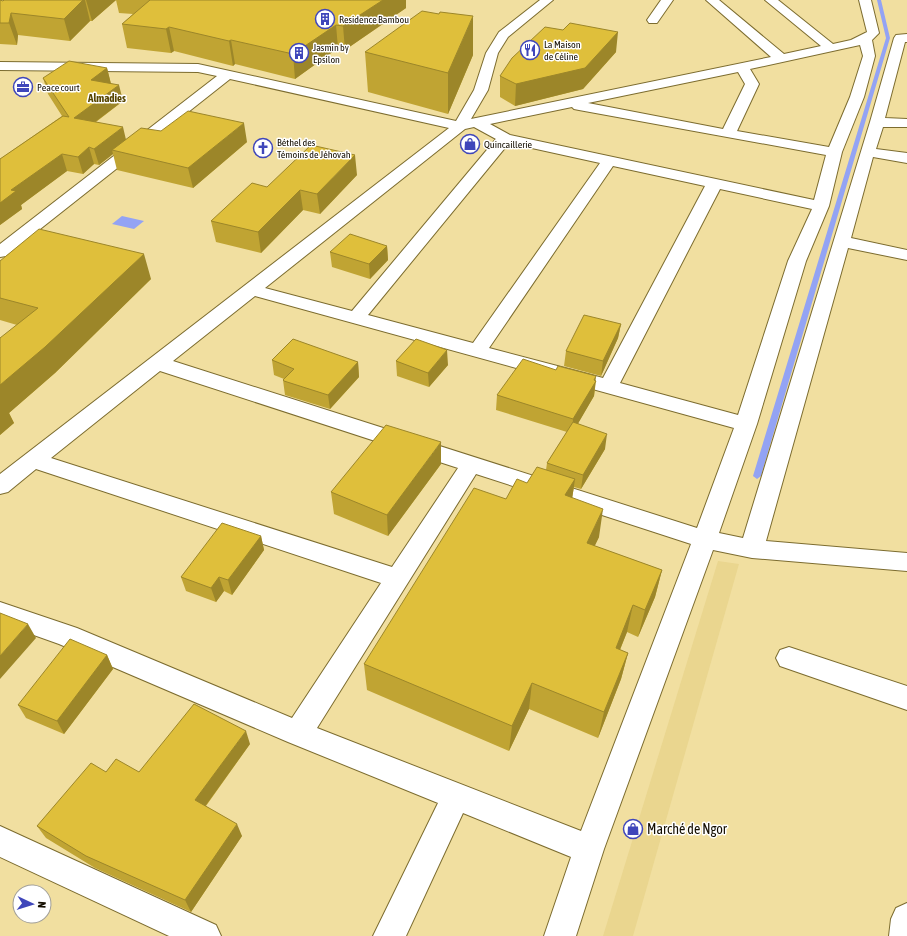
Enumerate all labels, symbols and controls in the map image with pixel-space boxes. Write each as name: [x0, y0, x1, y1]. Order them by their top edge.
building icon: Residence Bambou: [314, 8, 336, 30]
place label: Residence Bambou: [339, 14, 409, 25]
restaurant icon: La Maison de Céline: [519, 39, 541, 61]
place label: La Maison de Céline: [544, 39, 581, 62]
building icon: Jasmin by Epsilon: [288, 42, 310, 64]
place label: Jasmin by Epsilon: [313, 42, 349, 65]
office icon: Peace court: [12, 76, 34, 98]
place label: Peace court: [37, 82, 80, 93]
district label: Almadies: [87, 92, 126, 104]
shop icon: Quincaillerie: [459, 133, 481, 155]
church icon: Béthel des Témoins de Jéhovah: [252, 137, 274, 159]
place label: Béthel des Témoins de Jéhovah: [277, 137, 351, 160]
place label: Quincaillerie: [484, 139, 532, 150]
shop icon: Marché de Ngor: [622, 818, 644, 840]
place label: Marché de Ngor: [647, 821, 728, 837]
north arrow: [12, 884, 52, 924]
text: N: [36, 901, 48, 908]

